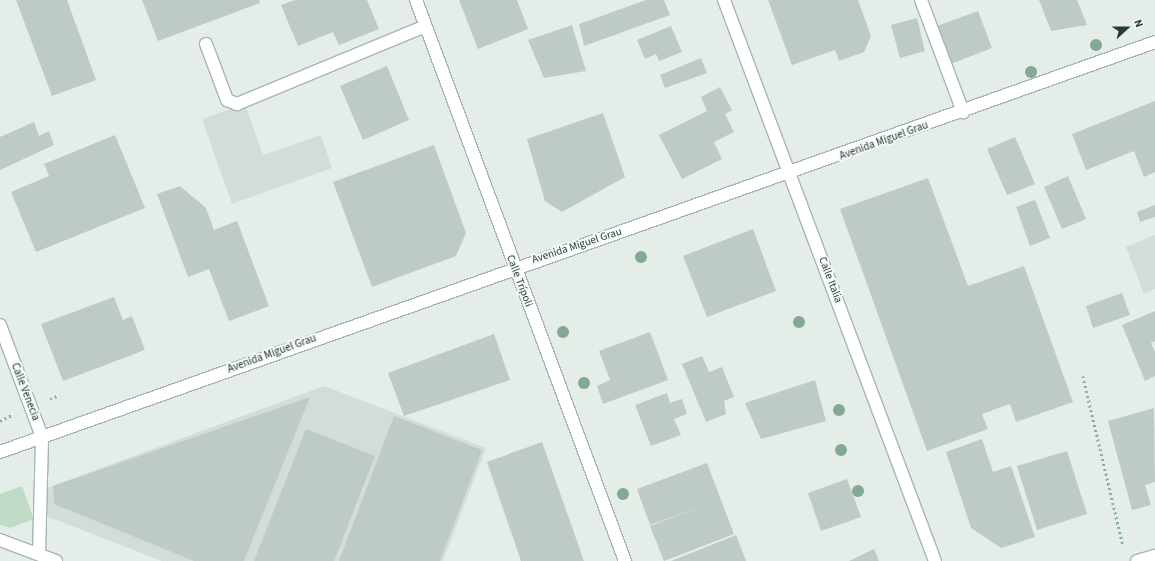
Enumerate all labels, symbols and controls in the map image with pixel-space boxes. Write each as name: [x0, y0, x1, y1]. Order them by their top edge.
north arrow: [1107, 8, 1147, 48]
text: N: [1130, 17, 1147, 30]
street label: Avenida Miguel Grau: [838, 119, 930, 163]
street label: Avenida Miguel Grau: [530, 225, 624, 267]
street label: Calle Trípoli: [503, 253, 535, 309]
street label: Calle Italia: [815, 255, 845, 305]
street label: Avenida Miguel Grau: [226, 332, 318, 376]
street label: Calle Venecia: [8, 361, 42, 423]

